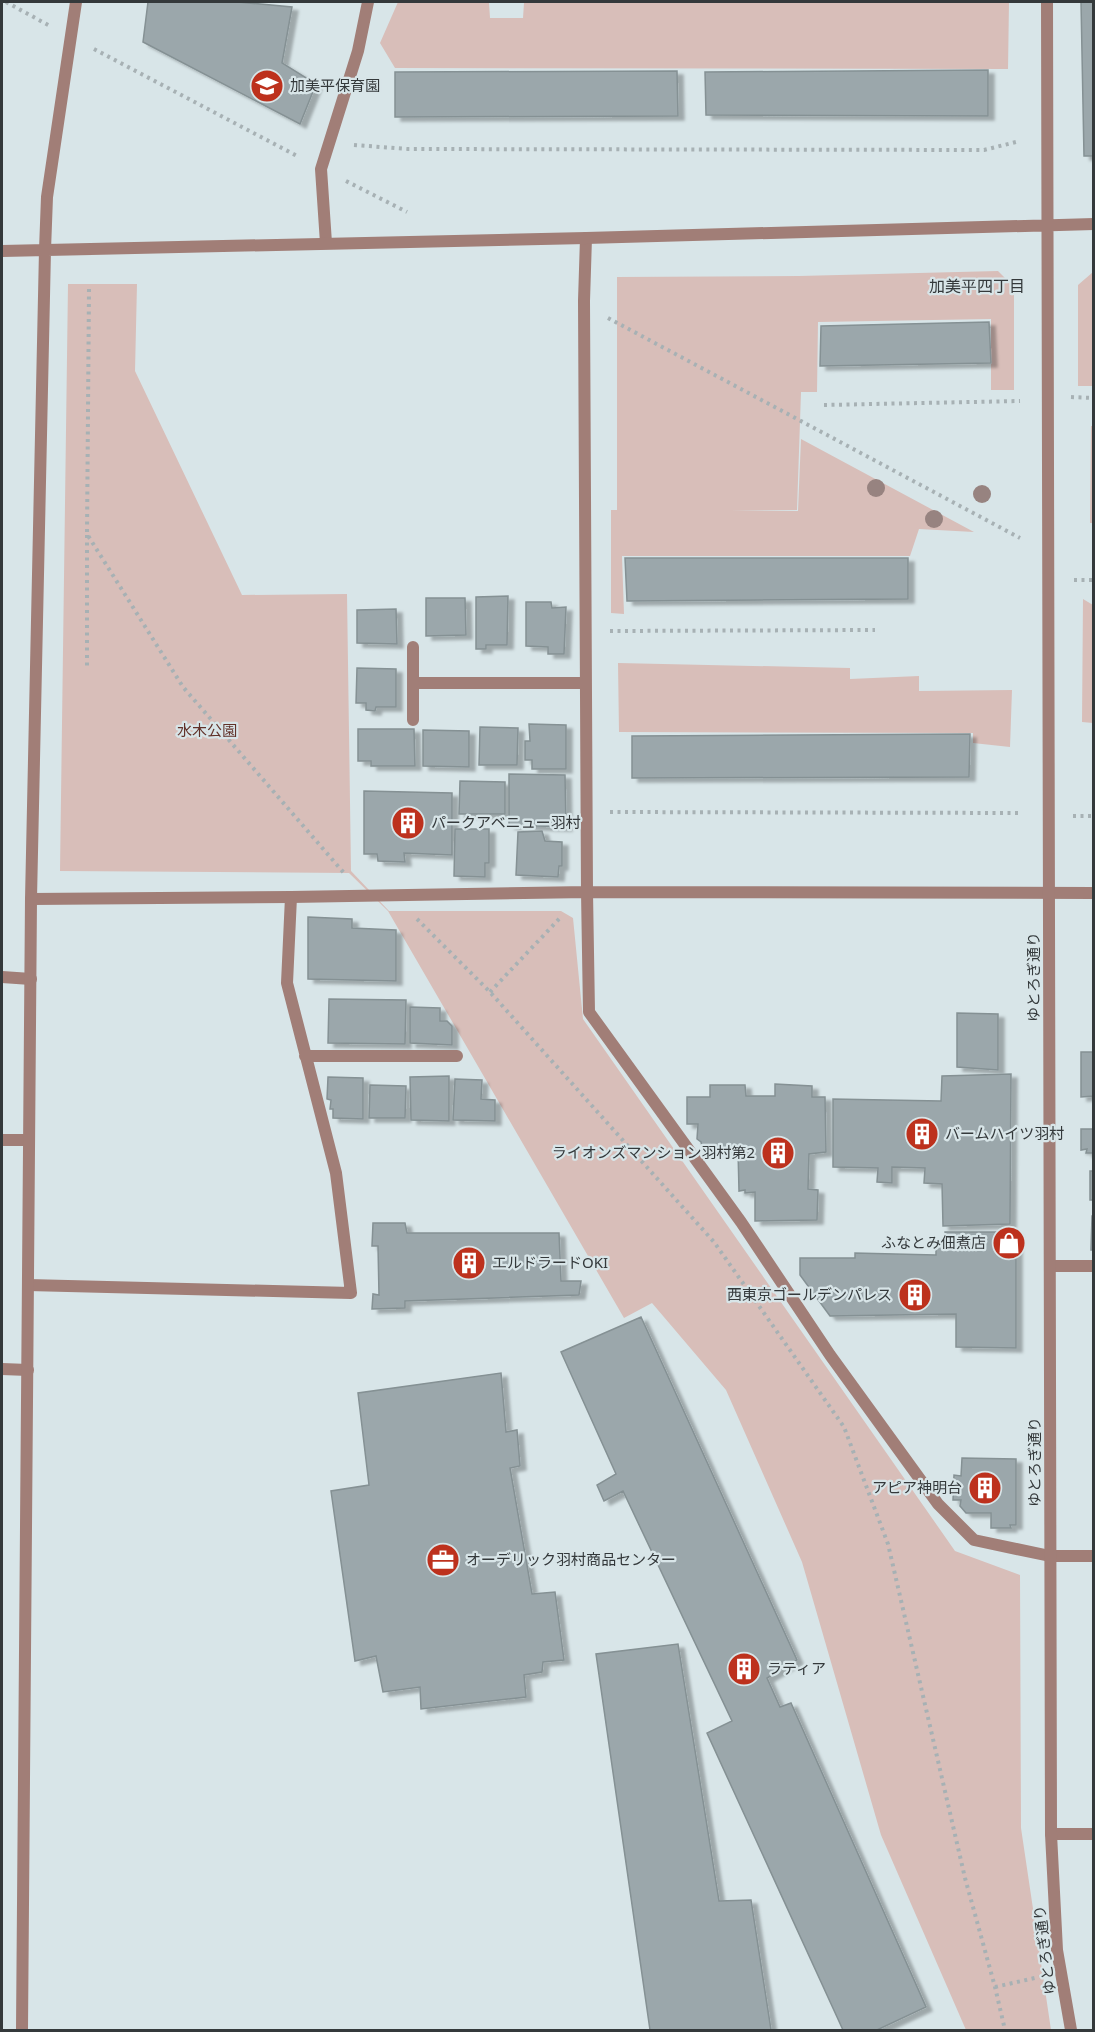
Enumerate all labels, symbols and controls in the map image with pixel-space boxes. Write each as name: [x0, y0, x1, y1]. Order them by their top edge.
school or university icon: 加美平保育園: [249, 68, 285, 104]
place label: 加美平保育園: [290, 75, 380, 95]
district label: 加美平四丁目: [929, 275, 1025, 297]
park label: 水木公園: [177, 720, 237, 740]
building icon: パークアベニュー羽村: [390, 805, 426, 841]
place label: パークアベニュー羽村: [431, 812, 581, 832]
street label: ゆとろぎ通り: [1023, 932, 1043, 1022]
building icon: バームハイツ羽村: [904, 1116, 940, 1152]
place label: バームハイツ羽村: [945, 1123, 1064, 1143]
building icon: ライオンズマンション羽村第2: [760, 1135, 796, 1171]
place label: ライオンズマンション羽村第2: [552, 1142, 755, 1162]
shop icon: ふなとみ佃煮店: [991, 1225, 1027, 1261]
place label: ふなとみ佃煮店: [881, 1232, 986, 1252]
building icon: エルドラードOKI: [451, 1245, 487, 1281]
place label: エルドラードOKI: [492, 1252, 608, 1272]
building icon: 西東京ゴールデンパレス: [897, 1277, 933, 1313]
place label: 西東京ゴールデンパレス: [727, 1284, 892, 1304]
street label: ゆとろぎ通り: [1024, 1417, 1044, 1507]
building icon: アピア神明台: [967, 1470, 1003, 1506]
place label: アピア神明台: [872, 1477, 962, 1497]
office icon: オーデリック羽村商品センター: [425, 1542, 461, 1578]
place label: オーデリック羽村商品センター: [466, 1549, 676, 1569]
building icon: ラティア: [726, 1651, 762, 1687]
place label: ラティア: [767, 1658, 826, 1678]
street label: ゆとろぎ通り: [1029, 1904, 1059, 1996]

